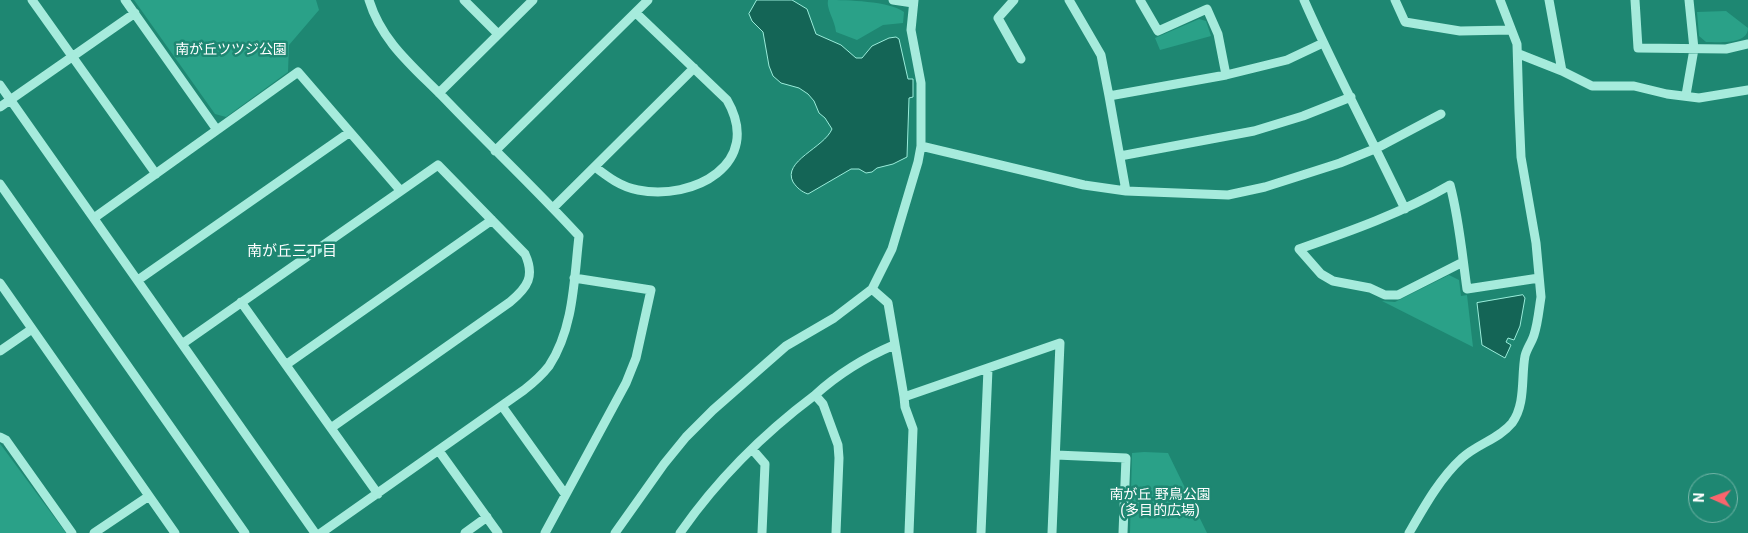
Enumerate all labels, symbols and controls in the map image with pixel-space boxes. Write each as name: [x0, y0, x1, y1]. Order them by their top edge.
park label: 南が丘ツツジ公園: [175, 42, 287, 58]
district label: 南が丘三丁目: [247, 243, 337, 261]
north arrow: [1688, 473, 1738, 523]
park label: 南が丘 野鳥公園 (多目的広場): [1109, 487, 1211, 520]
text: N: [1691, 492, 1707, 503]

